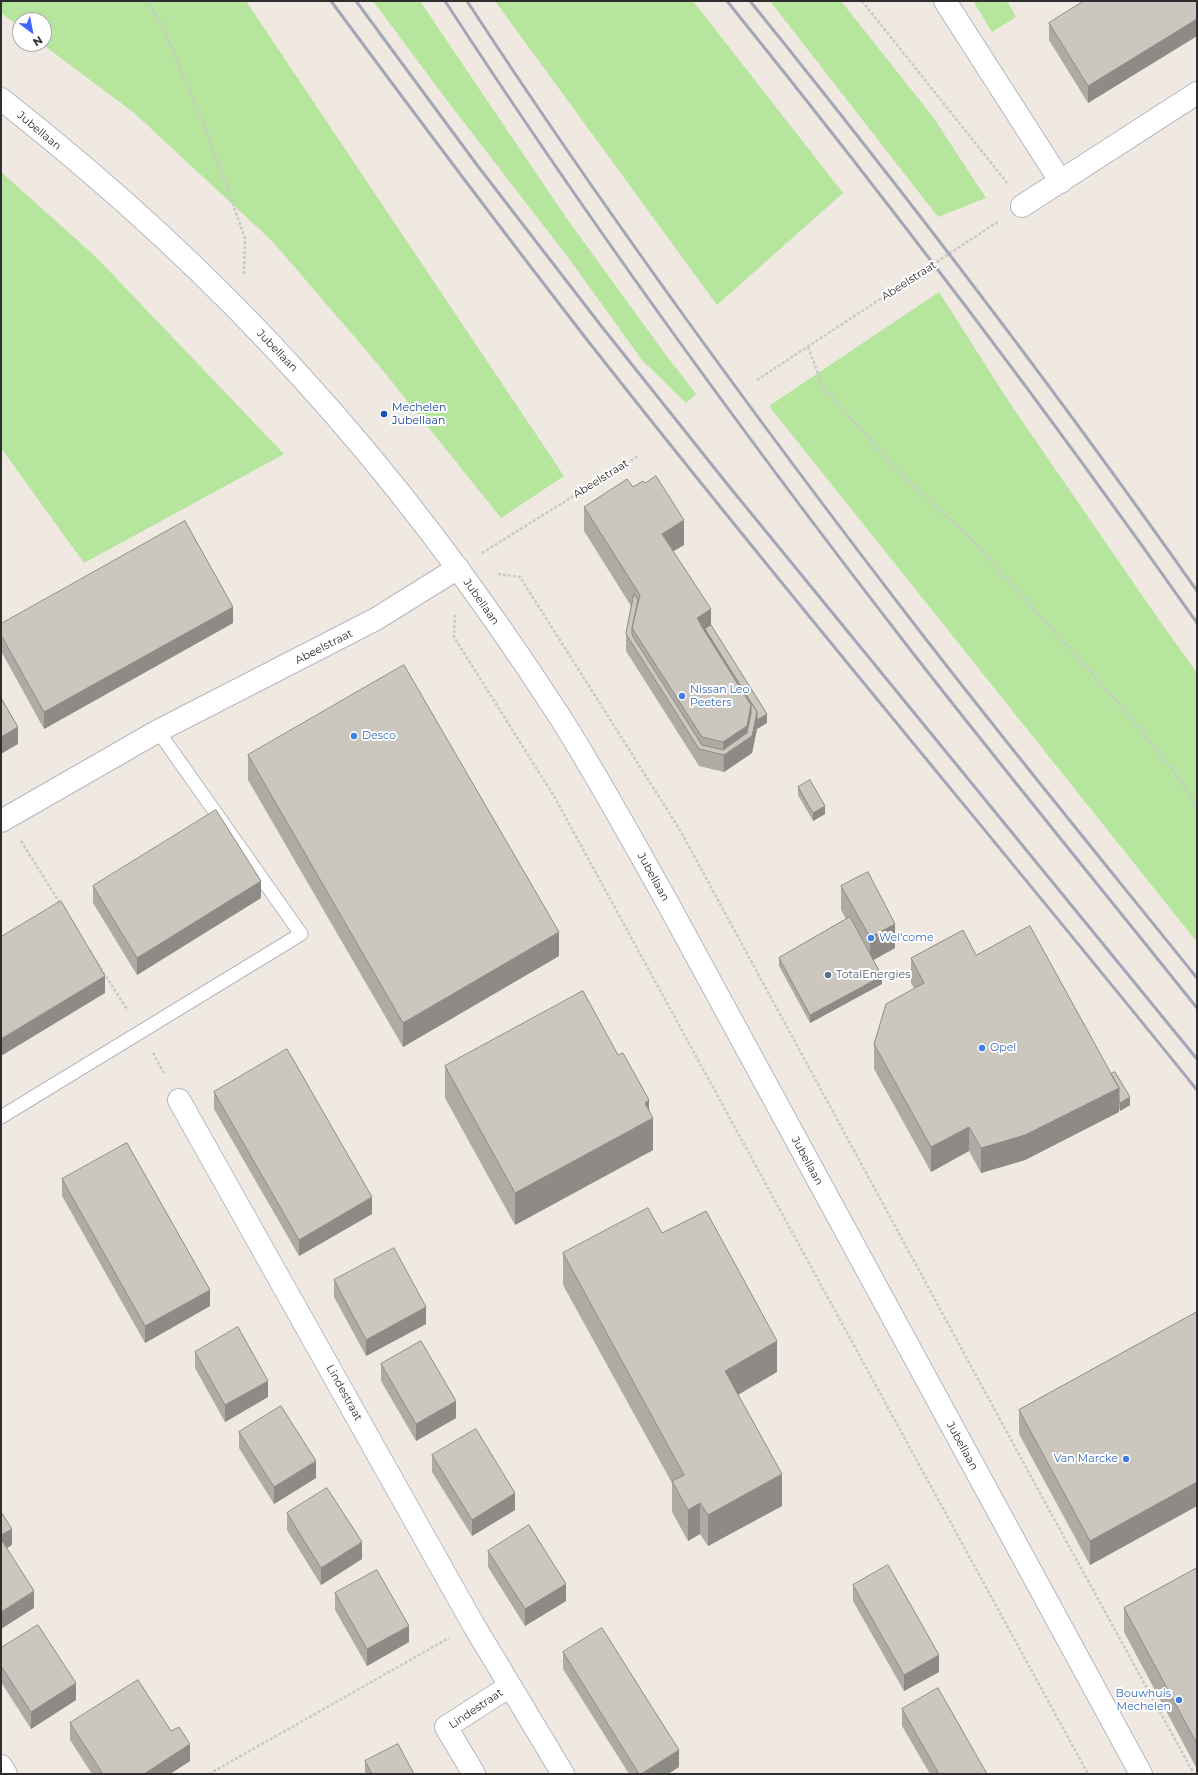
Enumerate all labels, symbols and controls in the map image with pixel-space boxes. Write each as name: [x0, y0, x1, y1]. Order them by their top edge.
north arrow: [12, 12, 52, 52]
text: N: [30, 33, 45, 50]
street label: Jubellaan: [14, 109, 64, 153]
street label: Abeelstraat: [879, 258, 939, 304]
street label: Jubellaan: [254, 327, 300, 375]
place label: Mechelen Jubellaan: [392, 401, 446, 427]
marker: Mechelen Jubellaan: [379, 409, 389, 419]
street label: Abeelstraat: [571, 457, 631, 501]
street label: Jubellaan: [460, 576, 502, 628]
street label: Abeelstraat: [293, 627, 355, 667]
place label: Nissan Leo Peeters: [690, 683, 749, 709]
marker: Nissan Leo Peeters: [677, 691, 687, 701]
place label: Desco: [362, 729, 396, 743]
marker: Desco: [349, 731, 359, 741]
street label: Jubellaan: [634, 850, 672, 904]
place label: Wel'come: [879, 931, 934, 945]
marker: Wel'come: [866, 933, 876, 943]
place label: TotalEnergies: [836, 968, 911, 982]
marker: TotalEnergies: [823, 970, 833, 980]
place label: Opel: [990, 1041, 1016, 1055]
marker: Opel: [977, 1043, 987, 1053]
street label: Jubellaan: [788, 1134, 826, 1188]
street label: Lindestraat: [323, 1363, 365, 1423]
street label: Jubellaan: [943, 1419, 981, 1473]
place label: Van Marcke: [1054, 1452, 1118, 1466]
marker: Van Marcke: [1121, 1454, 1131, 1464]
street label: Lindestraat: [447, 1686, 505, 1732]
place label: Bouwhuis Mechelen: [1116, 1687, 1171, 1713]
marker: Bouwhuis Mechelen: [1174, 1695, 1184, 1705]

